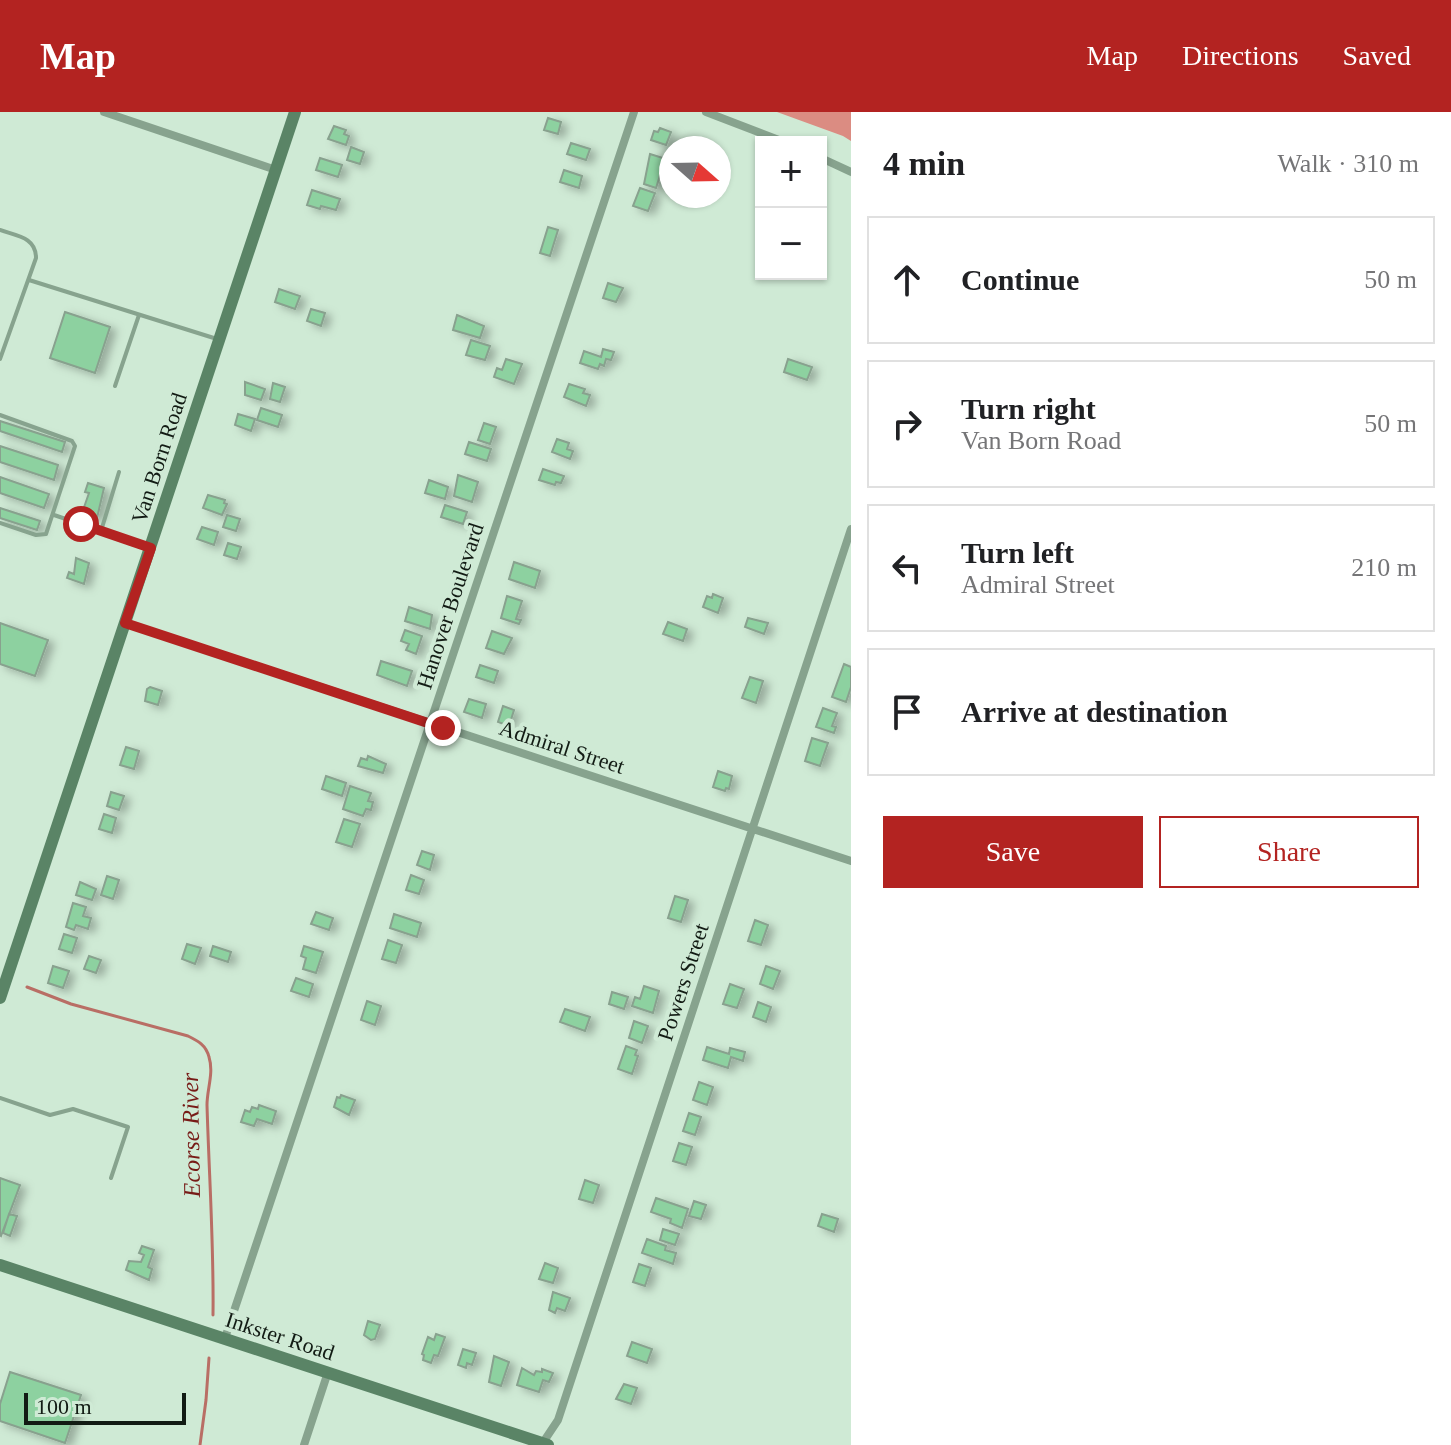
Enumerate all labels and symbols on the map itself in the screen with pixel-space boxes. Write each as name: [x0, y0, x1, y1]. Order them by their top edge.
north arrow: [659, 136, 731, 208]
street label: Van Born Road: [126, 390, 192, 526]
route start: [63, 506, 99, 542]
street label: Hanover Boulevard: [411, 520, 489, 692]
route end: [425, 710, 461, 746]
street label: Admiral Street: [496, 715, 628, 779]
street label: Powers Street: [652, 920, 714, 1044]
water label: Ecorse River: [177, 1072, 205, 1199]
street label: Inkster Road: [222, 1307, 338, 1365]
scale bar: [24, 1389, 186, 1425]

